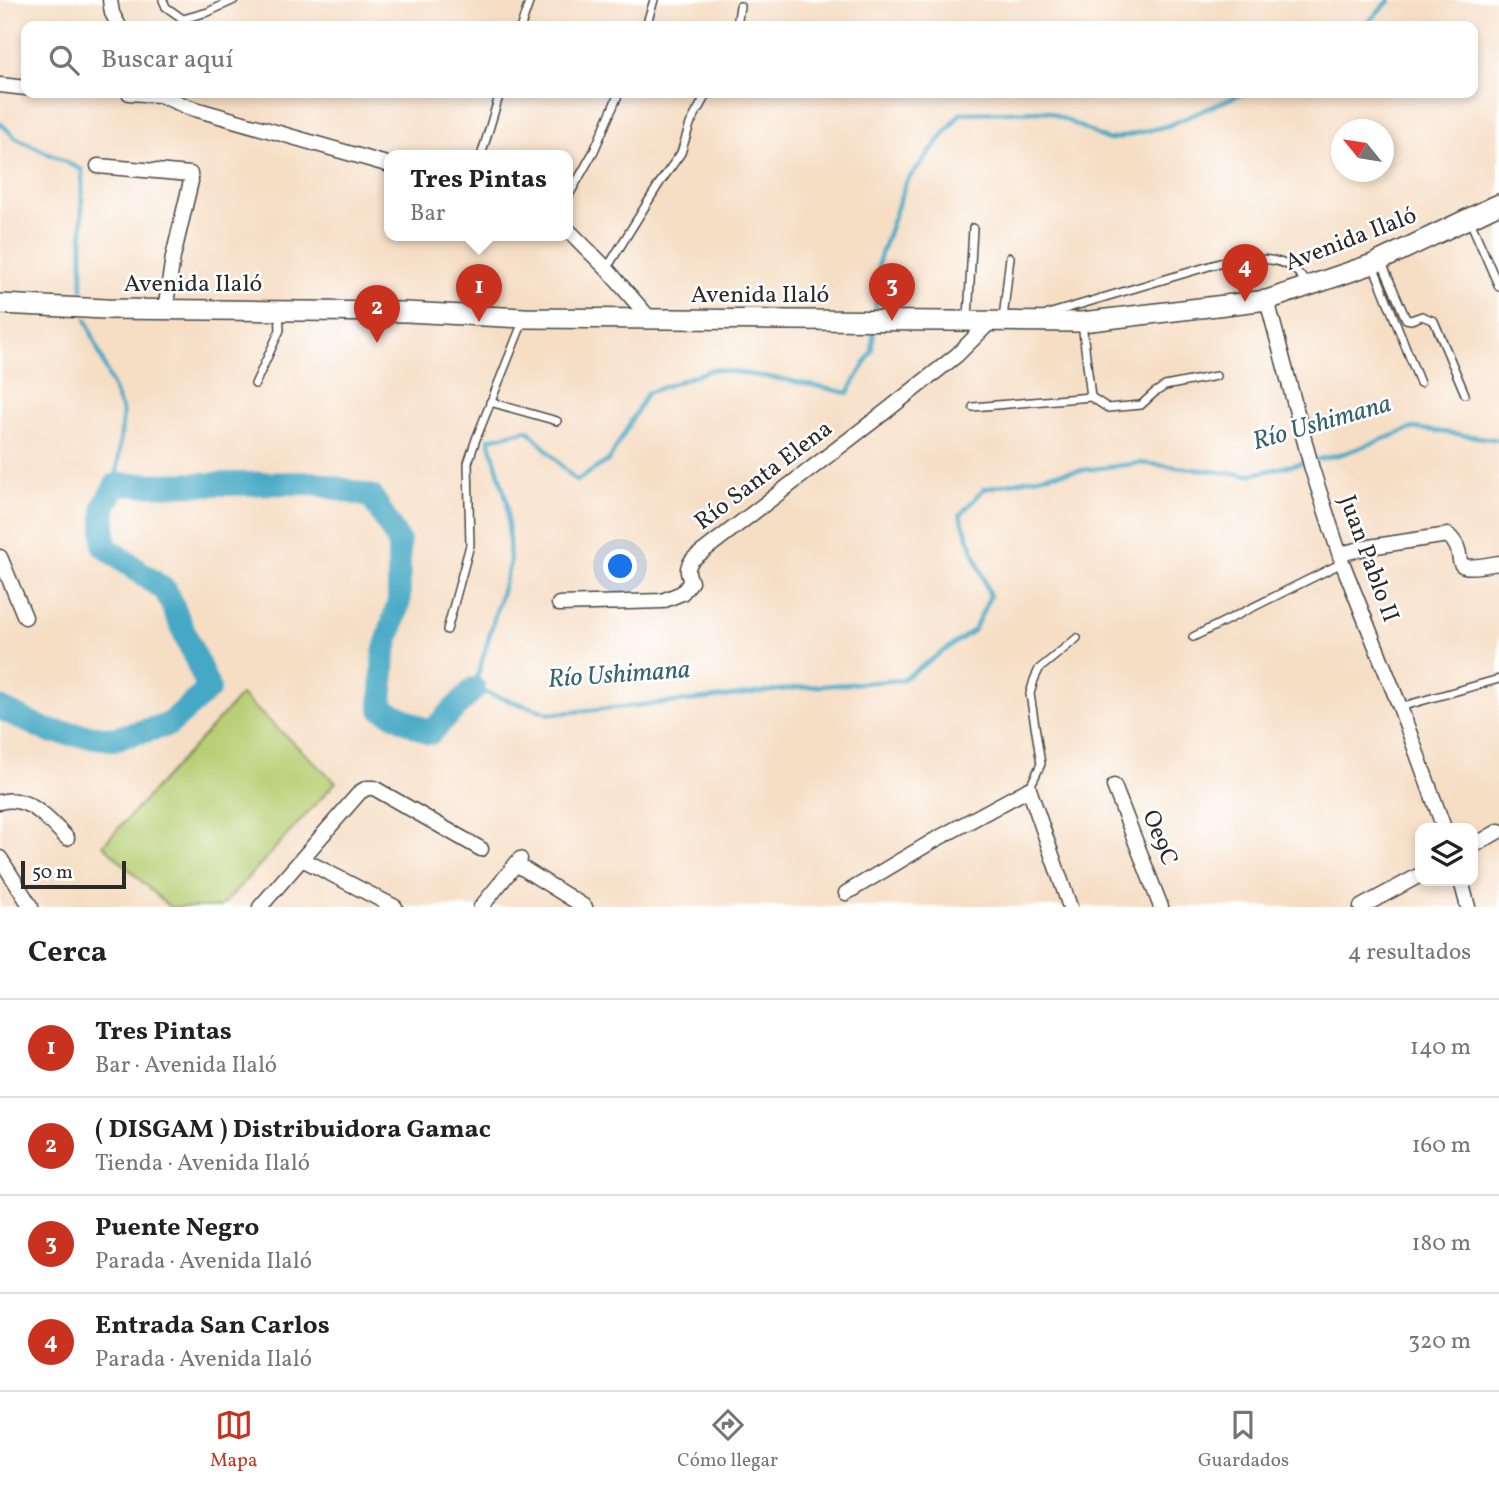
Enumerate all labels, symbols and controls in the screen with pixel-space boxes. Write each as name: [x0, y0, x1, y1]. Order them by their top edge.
search box: [21, 21, 1478, 98]
icon: search: [45, 41, 83, 79]
text: Buscar aquí: [101, 42, 233, 78]
north arrow: [1331, 119, 1394, 182]
popup: [384, 150, 573, 241]
text: Tres Pintas: [410, 162, 547, 198]
text: Bar: [410, 198, 445, 230]
street label: Avenida Ilaló: [1280, 199, 1422, 281]
pin: 4: [1222, 244, 1268, 302]
pin: 3: [869, 263, 915, 321]
pin: 1: [456, 264, 502, 322]
street label: Avenida Ilaló: [124, 268, 262, 302]
street label: Avenida Ilaló: [691, 279, 829, 313]
pin: 2: [354, 285, 400, 343]
water label: Río Ushimana: [1248, 386, 1396, 460]
street label: Río Santa Elena: [688, 413, 840, 539]
street label: Juan Pablo II: [1329, 491, 1407, 627]
your location: [603, 549, 637, 583]
water label: Río Ushimana: [547, 652, 691, 698]
street label: Oe9C: [1133, 805, 1185, 871]
map controls: [1415, 823, 1478, 886]
button: layers: [1415, 823, 1478, 886]
scale bar: [21, 858, 126, 890]
text: 50 m: [32, 860, 73, 886]
text: Cerca: [28, 932, 107, 974]
text: 4 resultados: [1348, 937, 1471, 969]
text: Tres Pintas: [95, 1014, 232, 1050]
text: 1: [46, 1032, 56, 1064]
text: 140 m: [1410, 1032, 1471, 1064]
text: Bar · Avenida Ilaló: [95, 1050, 277, 1082]
text: ( DISGAM ) Distribuidora Gamac: [95, 1112, 491, 1148]
text: 2: [45, 1130, 57, 1162]
text: 160 m: [1412, 1130, 1471, 1162]
text: Tienda · Avenida Ilaló: [95, 1148, 310, 1180]
text: Puente Negro: [95, 1210, 260, 1246]
text: 3: [45, 1228, 57, 1260]
text: 180 m: [1412, 1228, 1471, 1260]
text: Parada · Avenida Ilaló: [95, 1246, 312, 1278]
text: Entrada San Carlos: [95, 1308, 330, 1344]
text: 4: [44, 1326, 58, 1358]
text: 320 m: [1408, 1326, 1471, 1358]
text: Parada · Avenida Ilaló: [95, 1344, 312, 1376]
tab: Mapa: [210, 1406, 257, 1474]
tab: Cómo llegar: [677, 1406, 778, 1474]
tab: Guardados: [1198, 1406, 1289, 1474]

